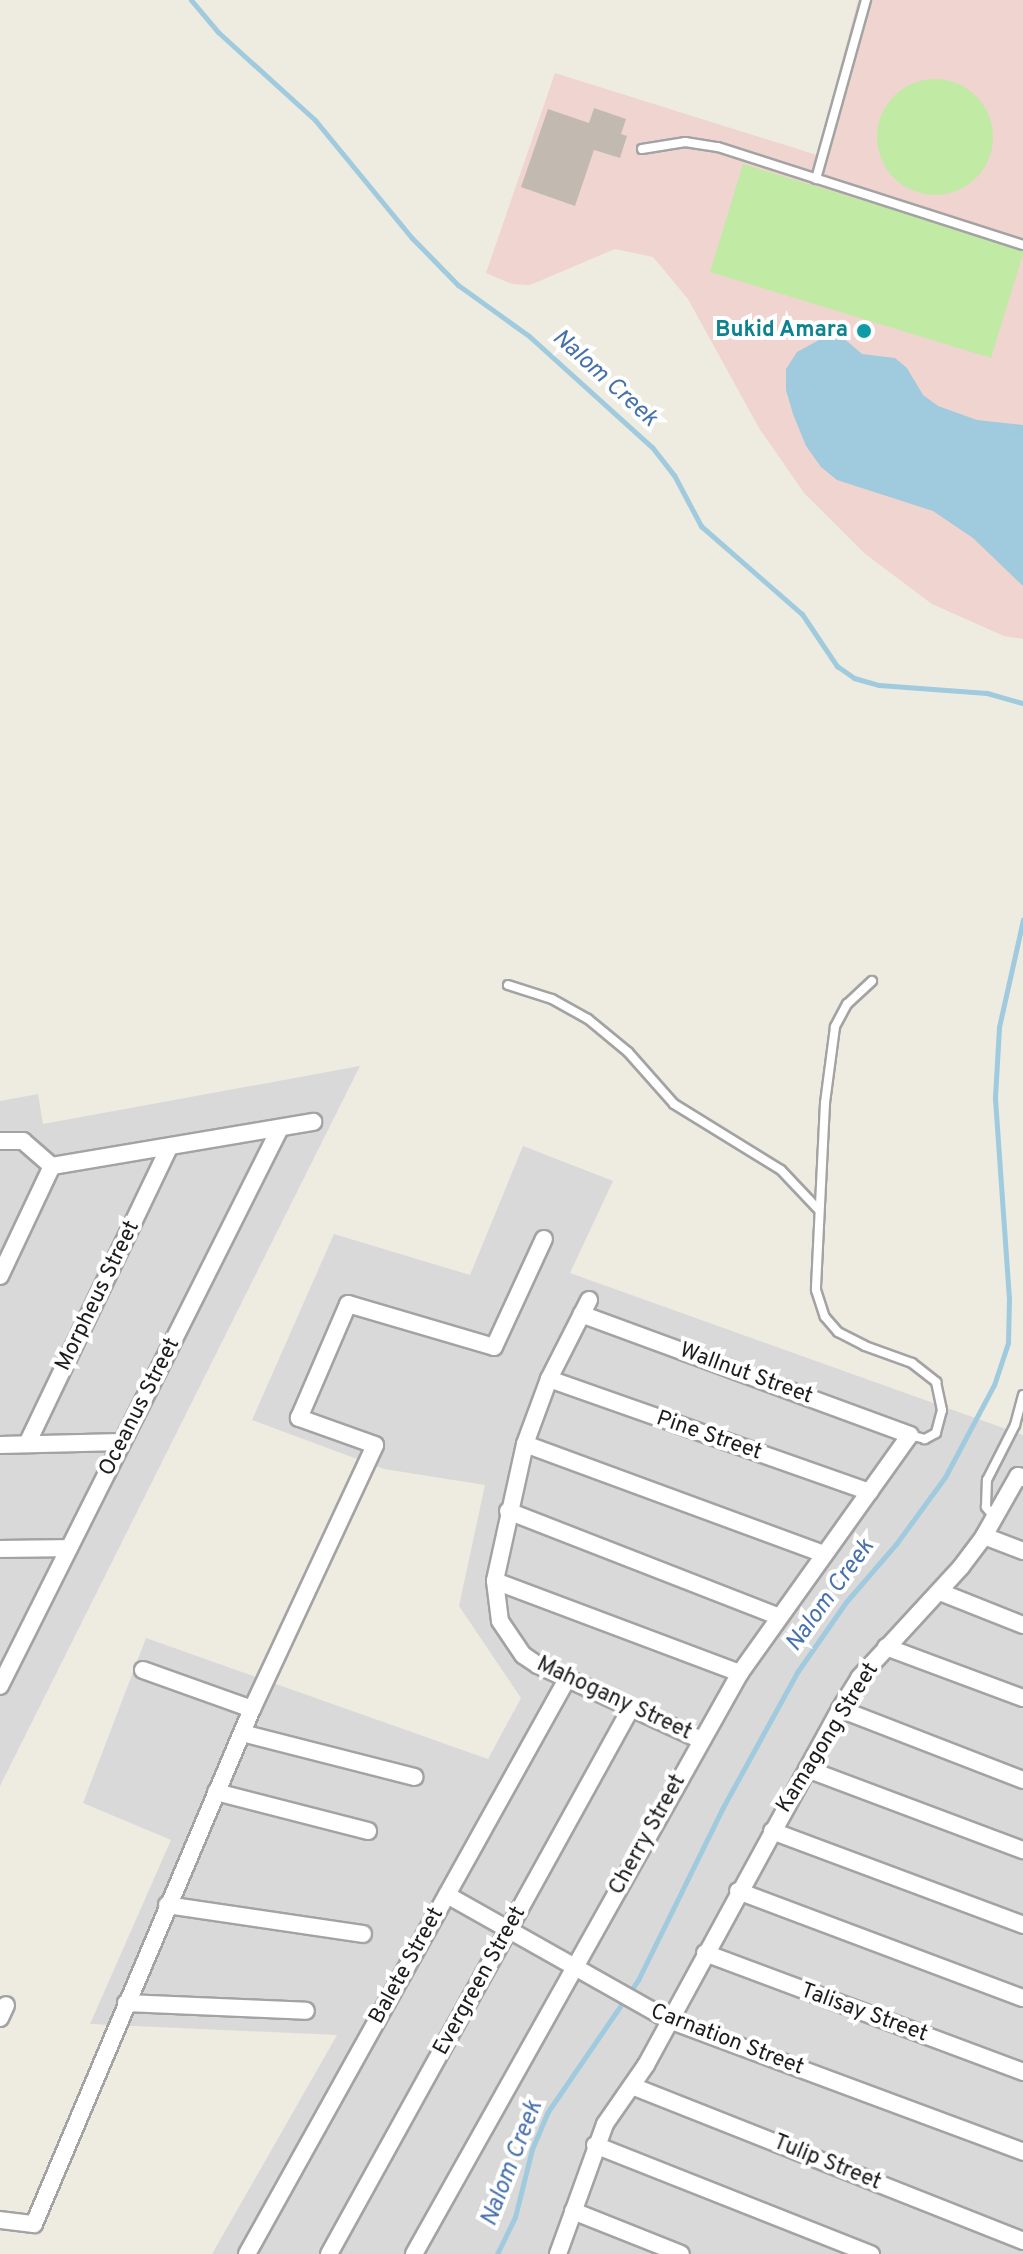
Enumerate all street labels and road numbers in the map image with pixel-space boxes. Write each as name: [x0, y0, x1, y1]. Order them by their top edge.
street label: Morpheus Street: [50, 1217, 146, 1375]
street label: Oceanus Street: [94, 1334, 186, 1480]
street label: Wallnut Street: [676, 1338, 816, 1410]
street label: Pine Street: [653, 1406, 765, 1466]
street label: Mahogany Street: [532, 1652, 696, 1746]
street label: Kamagong Street: [771, 1658, 885, 1818]
street label: Cherry Street: [604, 1770, 692, 1900]
street label: Evergreen Street: [428, 1902, 532, 2060]
street label: Balete Street: [364, 1903, 450, 2029]
street label: Talisay Street: [797, 1978, 931, 2048]
street label: Carnation Street: [647, 1999, 807, 2081]
street label: Tulip Street: [769, 2129, 885, 2197]

